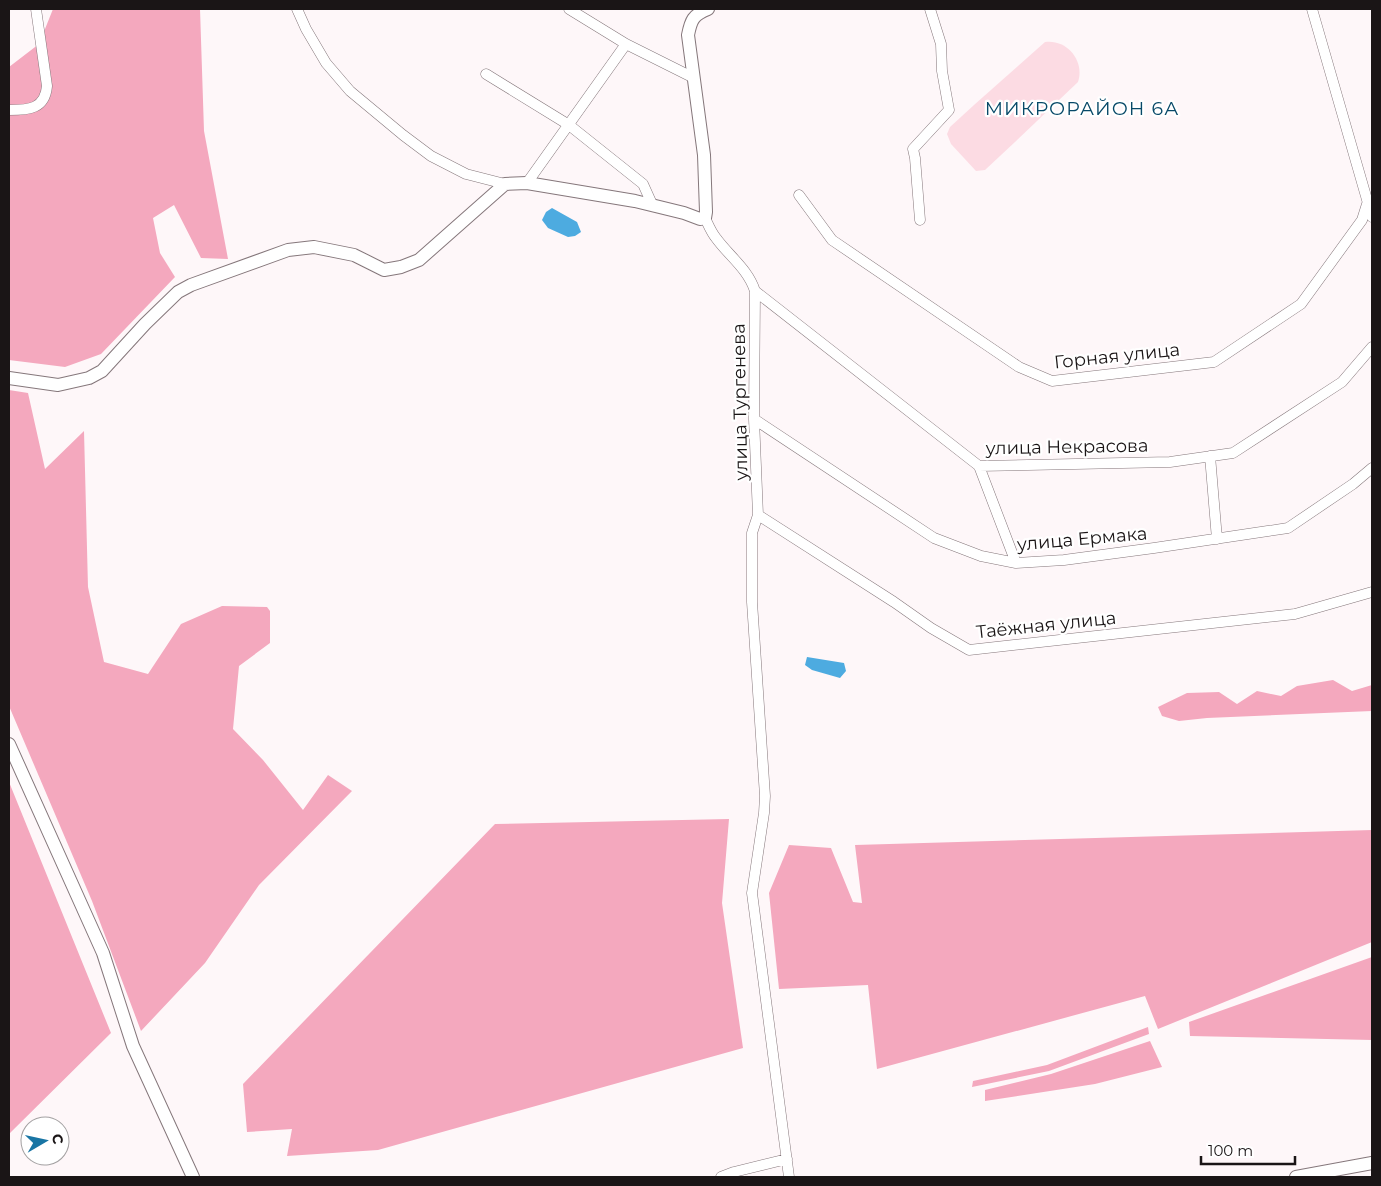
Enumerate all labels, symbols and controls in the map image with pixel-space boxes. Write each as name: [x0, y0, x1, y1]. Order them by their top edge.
district label: МИКРОРАЙОН 6А: [985, 97, 1179, 120]
street label: улица Тургенева: [728, 323, 752, 482]
street label: Горная улица: [1053, 338, 1181, 374]
street label: улица Некрасова: [984, 435, 1149, 459]
street label: улица Ермака: [1015, 522, 1148, 556]
street label: Таёжная улица: [975, 607, 1117, 643]
north arrow: [20, 1116, 70, 1166]
text: С: [48, 1133, 68, 1145]
scale bar: [1201, 1134, 1295, 1166]
text: 100 m: [1208, 1141, 1253, 1160]

